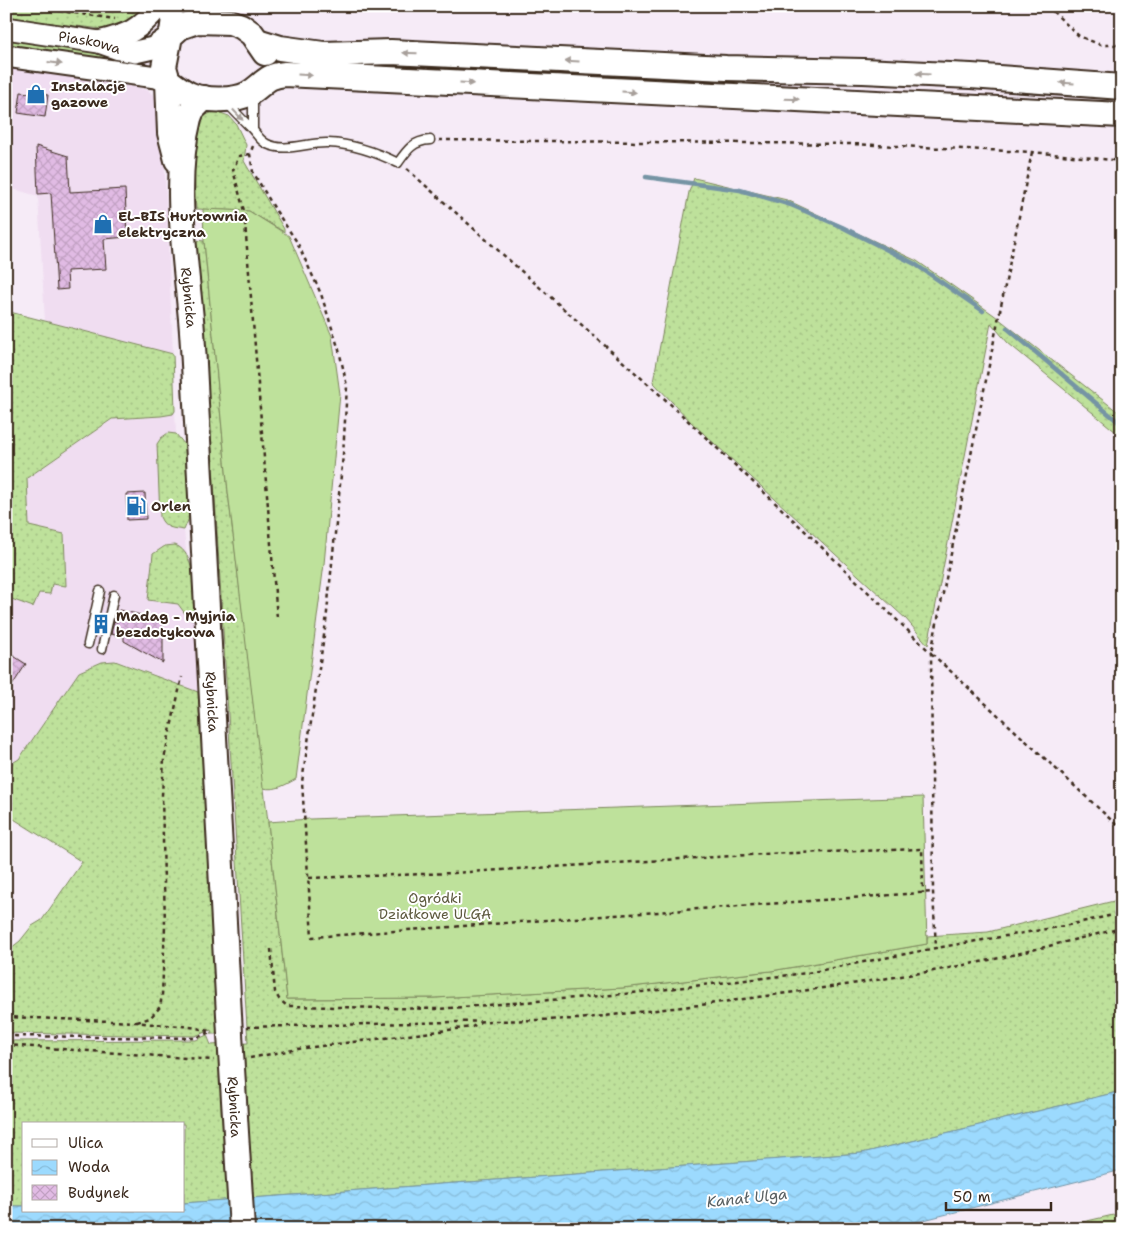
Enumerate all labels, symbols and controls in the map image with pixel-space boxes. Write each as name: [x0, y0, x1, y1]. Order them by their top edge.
street label: Piaskowa: [57, 27, 124, 58]
one-way arrow: [401, 49, 417, 57]
one-way arrow: [564, 56, 580, 64]
one-way arrow: [47, 59, 63, 67]
one-way arrow: [914, 69, 930, 77]
one-way arrow: [297, 72, 313, 80]
place label: Instalacje gazowe: [51, 77, 126, 111]
one-way arrow: [1059, 79, 1075, 87]
one-way arrow: [459, 80, 475, 88]
shop icon: Instalacje gazowe: [25, 83, 47, 105]
one-way arrow: [622, 88, 638, 96]
one-way arrow: [784, 95, 800, 103]
one-way arrow: [232, 109, 244, 121]
place label: EL-BIS Hurtownia elektryczna: [118, 207, 248, 241]
shop icon: EL-BIS Hurtownia elektryczna: [92, 213, 114, 235]
street label: Rybnicka: [177, 266, 201, 329]
fuel station icon: Orlen: [125, 495, 147, 517]
place label: Orlen: [151, 497, 191, 515]
place label: Madag - Myjnia bezdotykowa: [116, 607, 236, 641]
building icon: Madag - Myjnia bezdotykowa: [90, 613, 112, 635]
street label: Rybnicka: [201, 671, 223, 733]
park label: Ogródki Działkowe ULGA: [379, 889, 491, 923]
street label: Rybnicka: [224, 1076, 245, 1138]
legend: [22, 1122, 185, 1212]
text: Ulica: [68, 1133, 104, 1153]
text: Woda: [68, 1157, 110, 1177]
scale bar: [946, 1180, 1050, 1212]
text: Budynek: [68, 1183, 129, 1203]
water label: Kanał Ulga: [706, 1184, 788, 1212]
text: 50 m: [953, 1187, 991, 1207]

